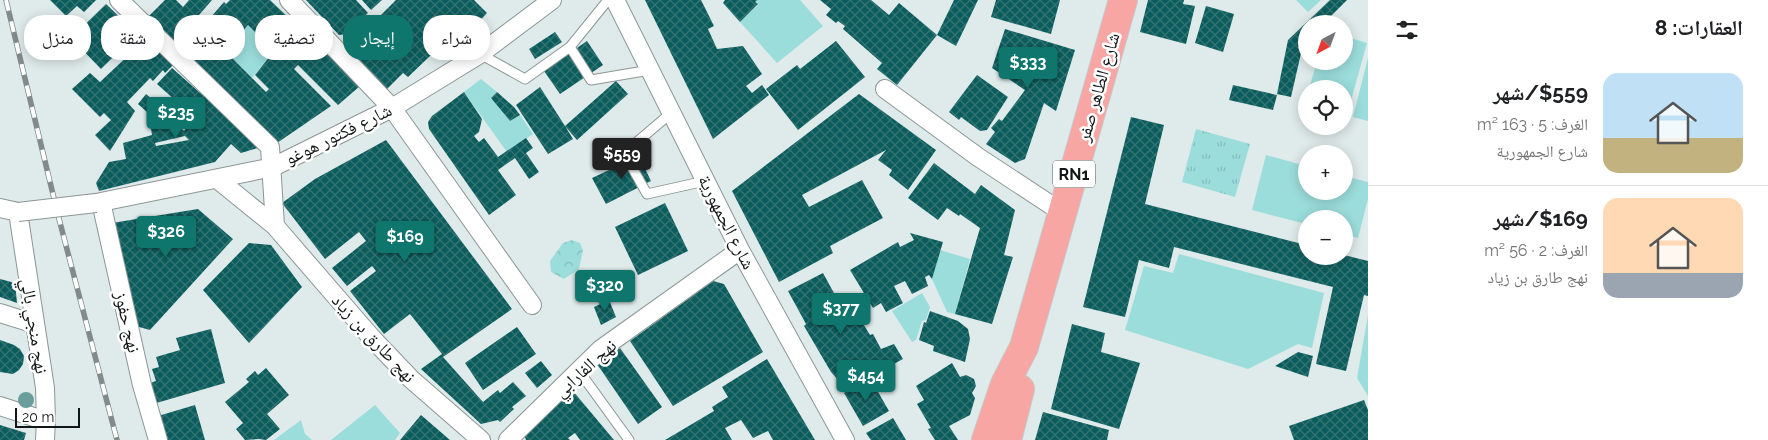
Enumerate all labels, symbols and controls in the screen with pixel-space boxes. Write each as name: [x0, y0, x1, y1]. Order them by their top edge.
chip: منزل: [24, 15, 91, 60]
chip: شقة: [101, 15, 164, 60]
chip: جديد: [174, 15, 245, 60]
chip: تصفية: [255, 15, 333, 60]
chip: إيجار: [343, 15, 413, 60]
chip: شراء: [423, 15, 490, 60]
north arrow: [1298, 15, 1352, 70]
map controls: [1298, 15, 1353, 265]
text: العقارات: 8: [1655, 15, 1743, 40]
icon: filters: [1393, 16, 1421, 44]
street label: شارع الطاهر صفر: [1072, 30, 1125, 145]
pin: $333: [998, 46, 1058, 89]
text: $333: [1010, 53, 1046, 72]
button: locate: [1298, 80, 1353, 135]
text: $559/شهر: [1493, 80, 1588, 105]
icon: home: [1643, 93, 1703, 153]
pin: $235: [146, 96, 206, 139]
street label: شارع فكتور هوغو: [281, 99, 395, 170]
text: $235: [158, 103, 194, 122]
text: الغرف: 5 · 163 m²: [1477, 115, 1588, 134]
pin: $559: [592, 138, 652, 180]
text: شارع الجمهورية: [1497, 142, 1588, 161]
text: $559: [603, 144, 641, 163]
button: +: [1298, 145, 1353, 200]
road number: RN1: [1053, 160, 1095, 188]
street label: شارع الجمهورية: [693, 171, 760, 273]
text: $169/شهر: [1493, 206, 1588, 231]
button: −: [1298, 210, 1353, 265]
pin: $326: [136, 216, 196, 258]
icon: home: [1643, 218, 1703, 278]
pin: $169: [375, 220, 435, 263]
text: $326: [147, 222, 185, 241]
text: $169: [386, 227, 424, 246]
text: الغرف: 2 · 56 m²: [1484, 241, 1588, 260]
text: نهج طارق بن زياد: [1487, 268, 1588, 287]
pin: $320: [575, 270, 635, 312]
text: $320: [586, 276, 624, 295]
street label: نهج منجي بالي: [13, 277, 53, 376]
street label: نهج حفوز: [109, 288, 145, 355]
street label: نهج طارق بن زياد: [326, 289, 420, 388]
pin: $377: [811, 292, 871, 335]
text: $377: [822, 299, 860, 318]
street label: نهج الفارابي: [550, 335, 624, 405]
pin: $454: [836, 360, 896, 402]
text: $454: [847, 366, 885, 385]
scale bar: [15, 405, 80, 428]
text: 20 m: [22, 409, 54, 425]

